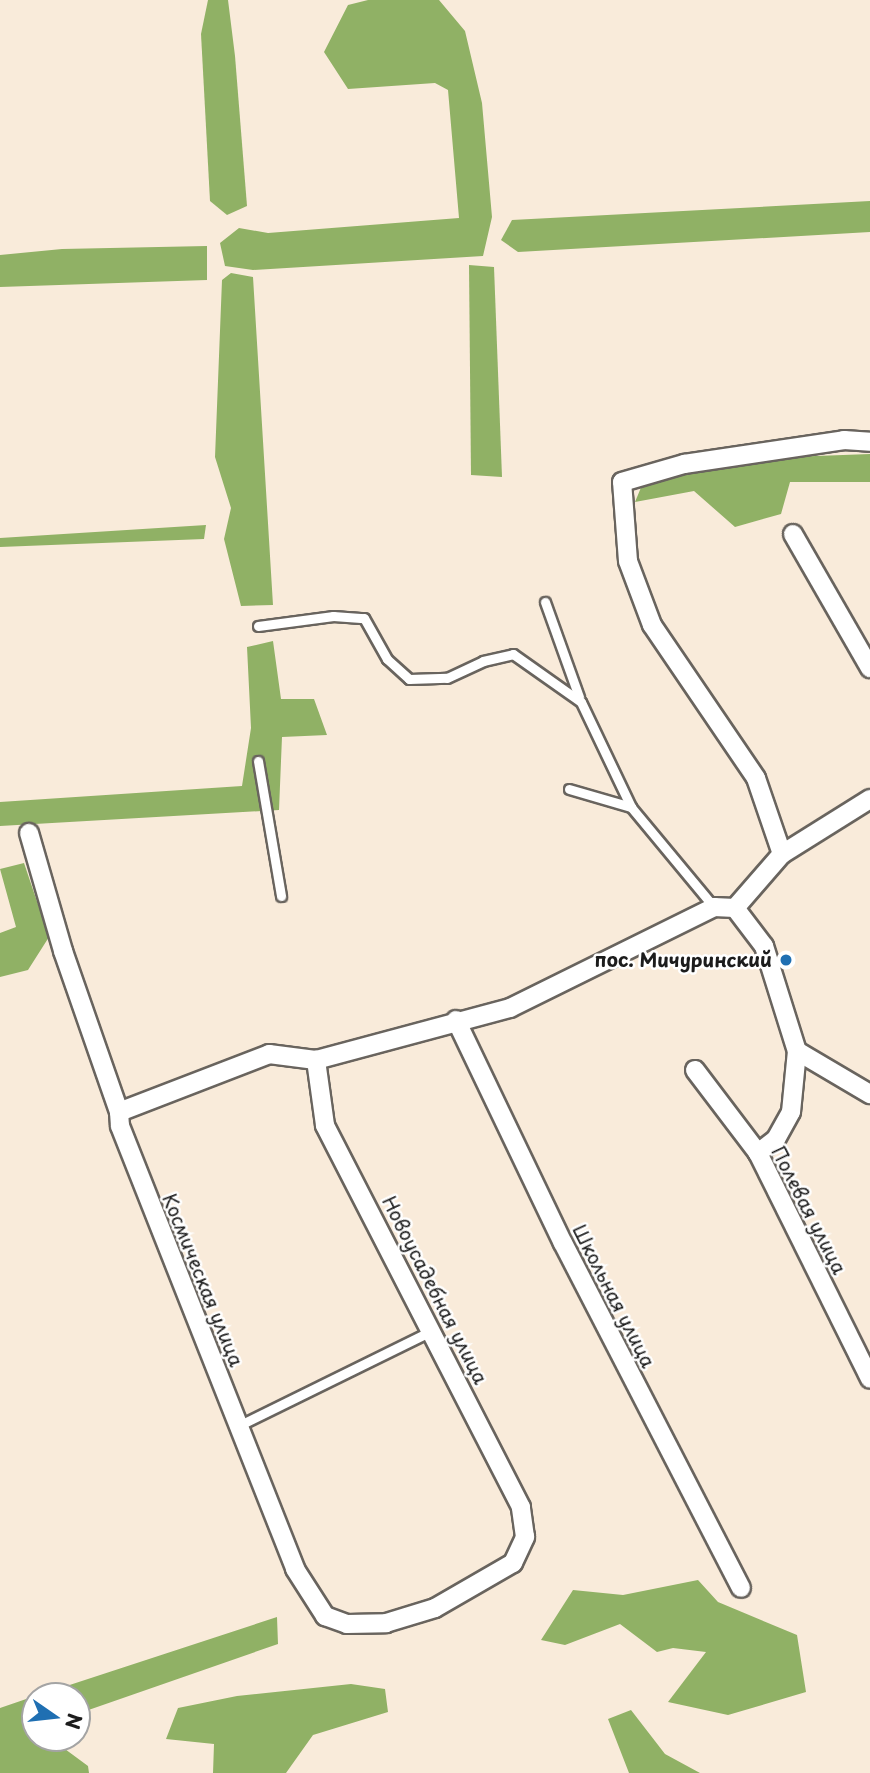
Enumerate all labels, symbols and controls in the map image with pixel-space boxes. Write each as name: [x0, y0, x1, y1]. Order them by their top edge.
place label: пос. Мичуринский: [594, 949, 772, 971]
marker: пос. Мичуринский: [778, 952, 794, 968]
street label: Полевая улица: [767, 1142, 851, 1278]
street label: Космическая улица: [158, 1190, 248, 1370]
street label: Новоусадебная улица: [377, 1192, 493, 1388]
street label: Школьная улица: [568, 1220, 660, 1372]
north arrow: [21, 1682, 91, 1752]
text: N: [59, 1711, 90, 1732]

